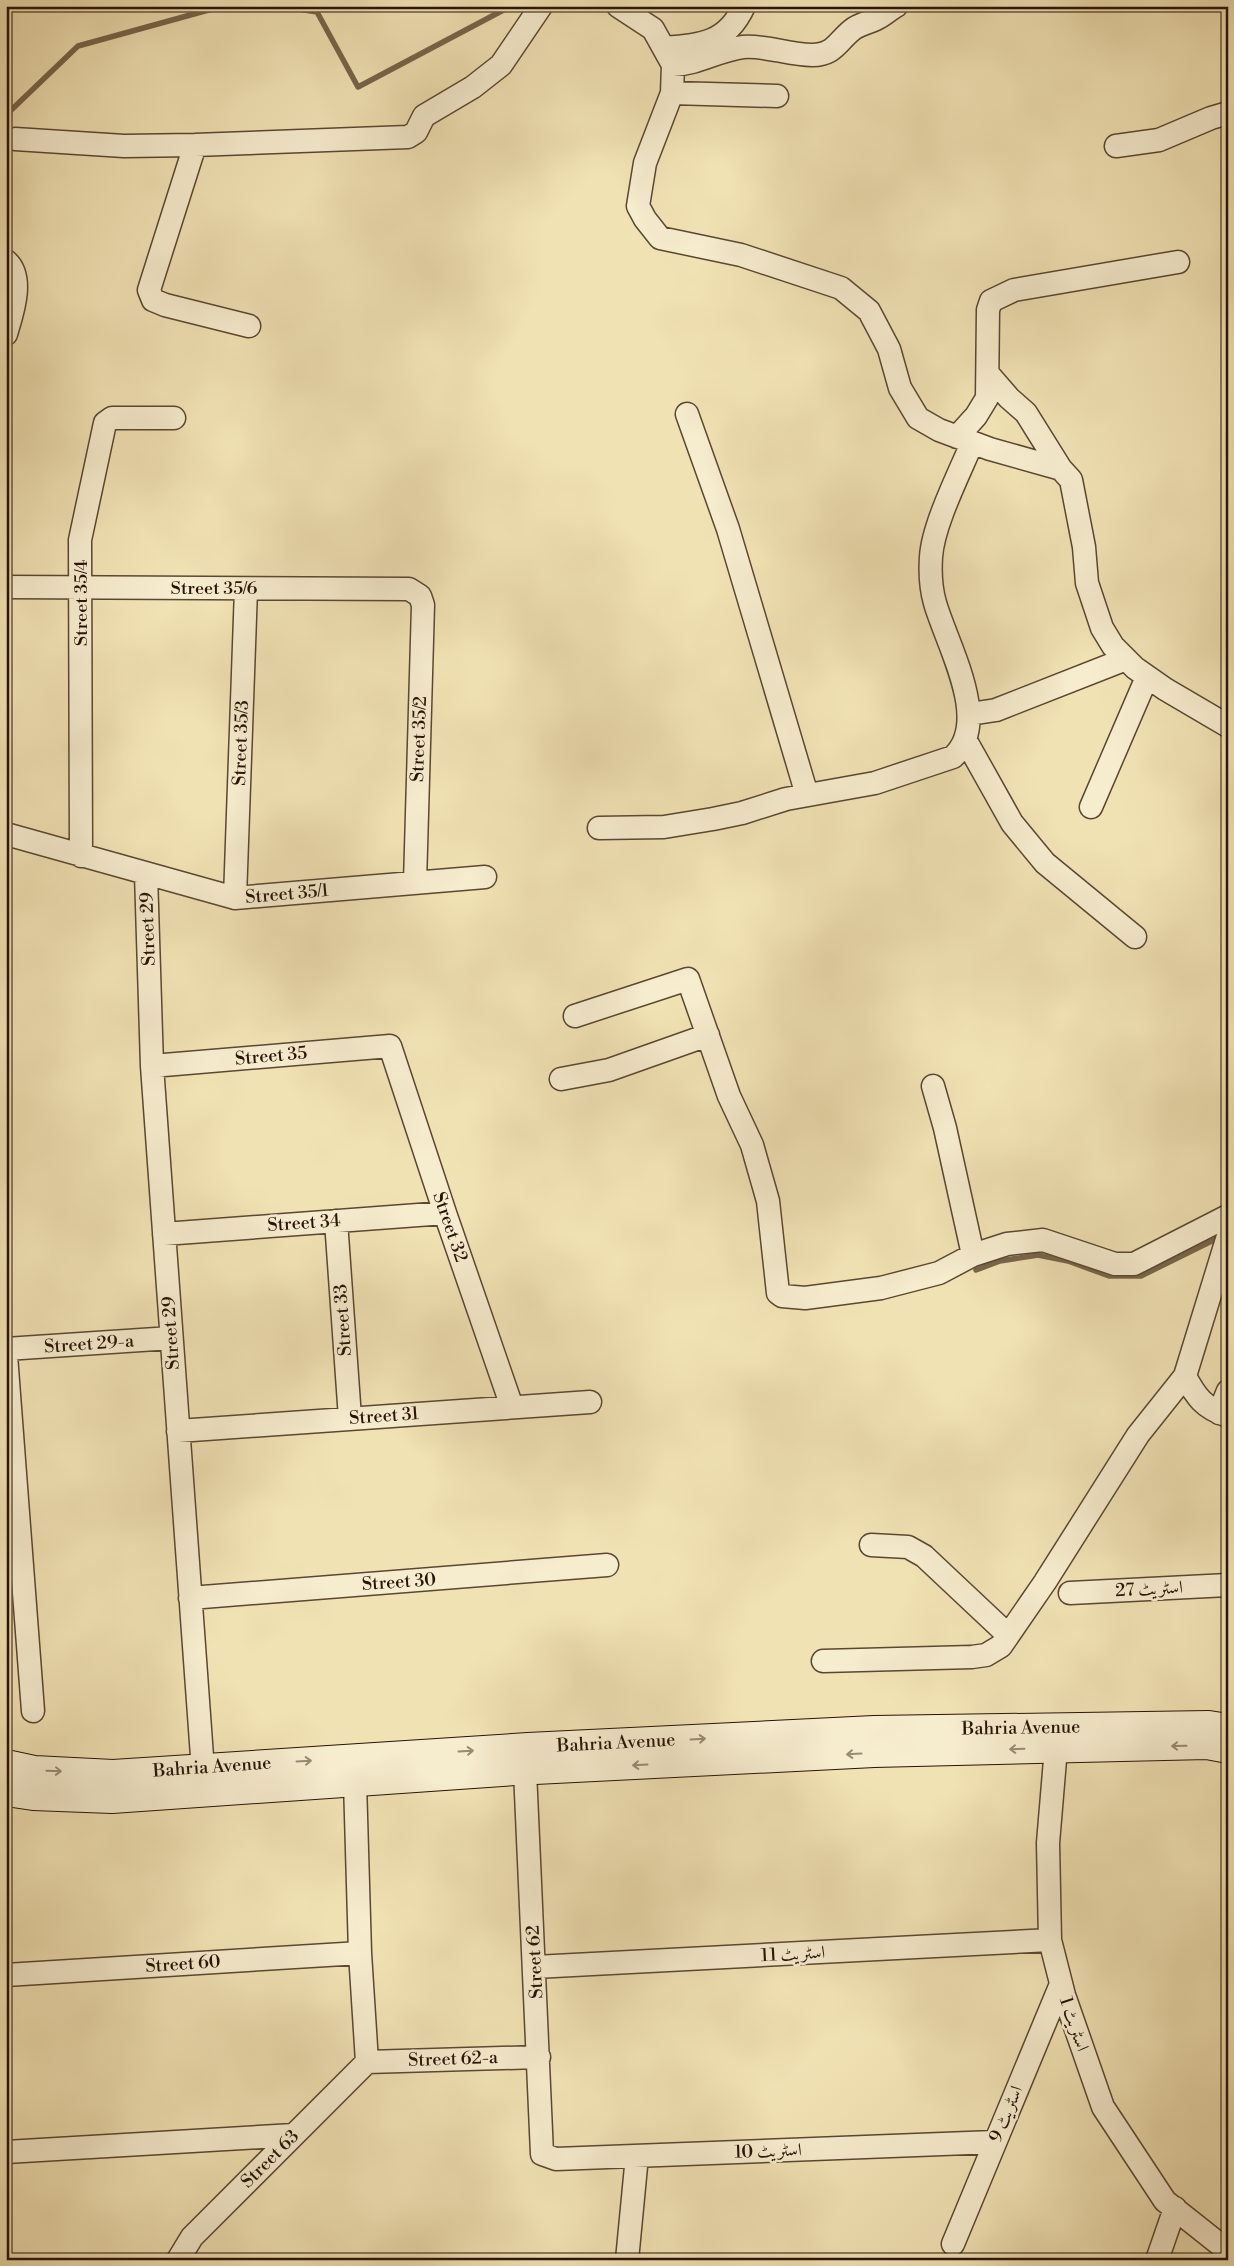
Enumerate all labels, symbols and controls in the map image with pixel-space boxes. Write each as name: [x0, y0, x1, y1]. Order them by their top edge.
street label: Street 35/4: [70, 559, 93, 646]
street label: Street 35/6: [171, 577, 257, 600]
street label: Street 35/2: [406, 696, 432, 782]
street label: Street 35/3: [228, 700, 254, 786]
street label: Street 35/1: [244, 879, 330, 909]
street label: Street 29: [135, 892, 161, 966]
street label: Street 35: [234, 1041, 308, 1071]
street label: Street 32: [427, 1189, 473, 1265]
street label: Street 34: [267, 1209, 342, 1237]
street label: Street 33: [329, 1283, 357, 1357]
street label: Street 29: [157, 1295, 185, 1371]
street label: Street 29-a: [43, 1329, 136, 1359]
street label: Street 31: [348, 1402, 420, 1430]
street label: Street 30: [361, 1568, 437, 1596]
street label: اسٹریٹ 27: [1115, 1576, 1183, 1602]
street label: Bahria Avenue: [960, 1715, 1081, 1741]
street label: Bahria Avenue: [555, 1728, 676, 1758]
one-way arrow: [690, 1734, 706, 1743]
one-way arrow: [1172, 1741, 1188, 1751]
one-way arrow: [1009, 1744, 1026, 1754]
one-way arrow: [458, 1747, 474, 1756]
one-way arrow: [847, 1749, 863, 1759]
street label: Bahria Avenue: [151, 1751, 272, 1783]
one-way arrow: [295, 1756, 311, 1765]
one-way arrow: [632, 1760, 648, 1770]
one-way arrow: [46, 1767, 62, 1776]
street label: Street 62: [522, 1925, 548, 1999]
street label: اسٹریٹ 11: [760, 1941, 826, 1967]
street label: Street 60: [145, 1950, 221, 1978]
street label: اسٹریٹ 1: [1054, 1994, 1094, 2054]
street label: Street 62-a: [408, 2046, 499, 2072]
street label: اسٹریٹ 9: [984, 2082, 1028, 2146]
street label: Street 63: [236, 2125, 304, 2193]
street label: اسٹریٹ 10: [734, 2138, 802, 2164]

